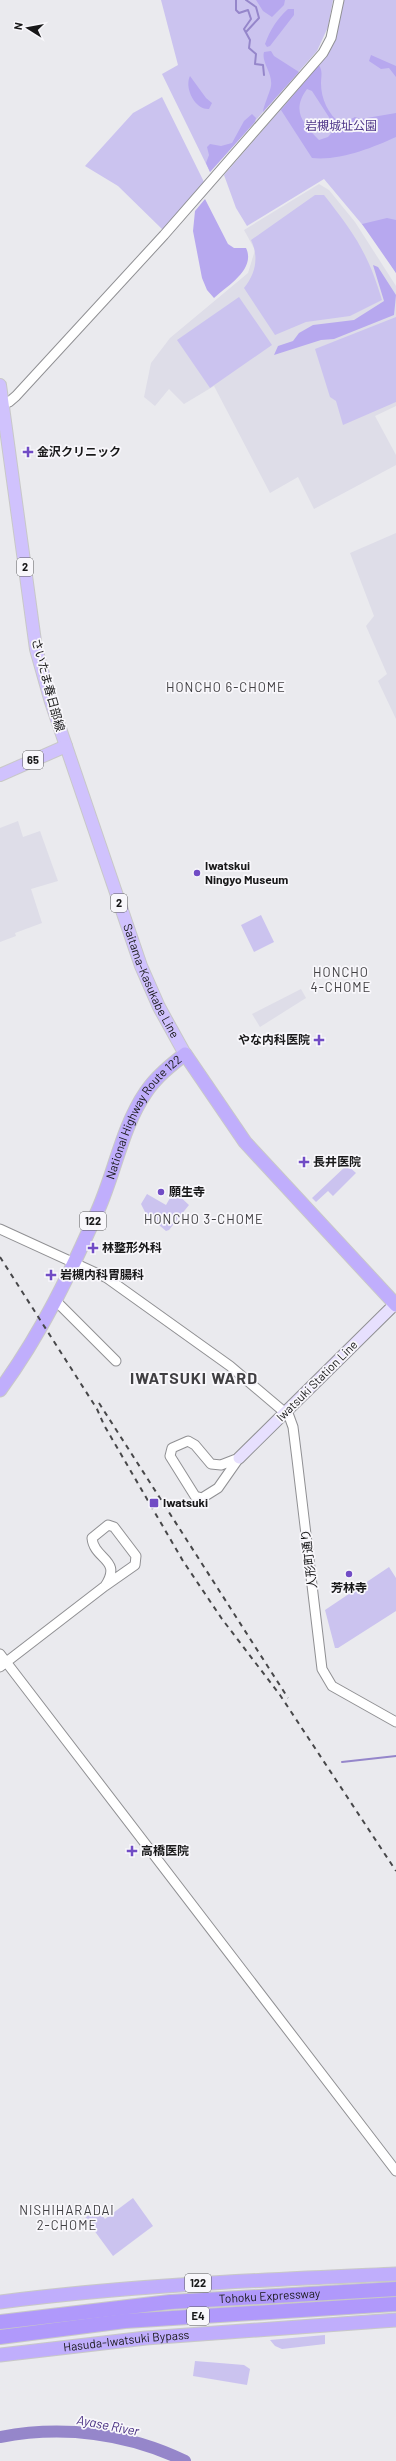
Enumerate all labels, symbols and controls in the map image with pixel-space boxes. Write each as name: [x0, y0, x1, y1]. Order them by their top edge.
north arrow: [8, 8, 48, 48]
text: N: [11, 21, 25, 31]
park label: 岩槻城址公園: [305, 118, 377, 132]
place label: 金沢クリニック: [37, 444, 121, 458]
marker: 金沢クリニック: [22, 446, 34, 458]
road number: 2: [17, 558, 33, 576]
street label: さいたま春日部線: [30, 637, 68, 733]
district label: HONCHO 6-CHOME: [166, 679, 286, 695]
road number: 65: [23, 751, 43, 769]
place label: Iwatskui Ningyo Museum: [205, 858, 288, 886]
marker: Iwatskui Ningyo Museum: [192, 868, 202, 878]
road number: 2: [111, 894, 127, 912]
street label: Saitama-Kasukabe Line: [121, 922, 183, 1040]
district label: HONCHO 4-CHOME: [311, 964, 371, 995]
place label: やな内科医院: [238, 1032, 310, 1046]
marker: やな内科医院: [313, 1034, 325, 1046]
street label: National Highway Route 122: [102, 1052, 184, 1181]
place label: 長井医院: [313, 1154, 361, 1168]
marker: 長井医院: [298, 1156, 310, 1168]
place label: 願生寺: [169, 1184, 205, 1198]
marker: 願生寺: [156, 1187, 166, 1197]
district label: HONCHO 3-CHOME: [144, 1211, 264, 1227]
road number: 122: [80, 1212, 106, 1230]
place label: 林整形外科: [102, 1240, 162, 1254]
marker: 林整形外科: [87, 1242, 99, 1254]
place label: 岩槻内科胃腸科: [60, 1267, 144, 1281]
marker: 岩槻内科胃腸科: [45, 1269, 57, 1281]
street label: Iwatsuki Station Line: [273, 1337, 360, 1424]
district label: IWATSUKI WARD: [130, 1368, 258, 1387]
place label: Iwatsuki: [163, 1495, 208, 1509]
marker: Iwatsuki: [148, 1497, 160, 1509]
street label: 人形町通り: [297, 1528, 319, 1590]
marker: 芳林寺: [344, 1569, 354, 1579]
place label: 芳林寺: [331, 1580, 367, 1594]
place label: 高橋医院: [141, 1843, 189, 1857]
marker: 高橋医院: [126, 1845, 138, 1857]
district label: NISHIHARADAI 2-CHOME: [19, 2202, 115, 2233]
road number: 122: [185, 2274, 211, 2292]
street label: Tohoku Expressway: [218, 2285, 321, 2305]
road number: E4: [187, 2307, 209, 2325]
street label: Hasuda-Iwatsuki Bypass: [62, 2327, 190, 2354]
water label: Ayase River: [76, 2411, 141, 2439]

